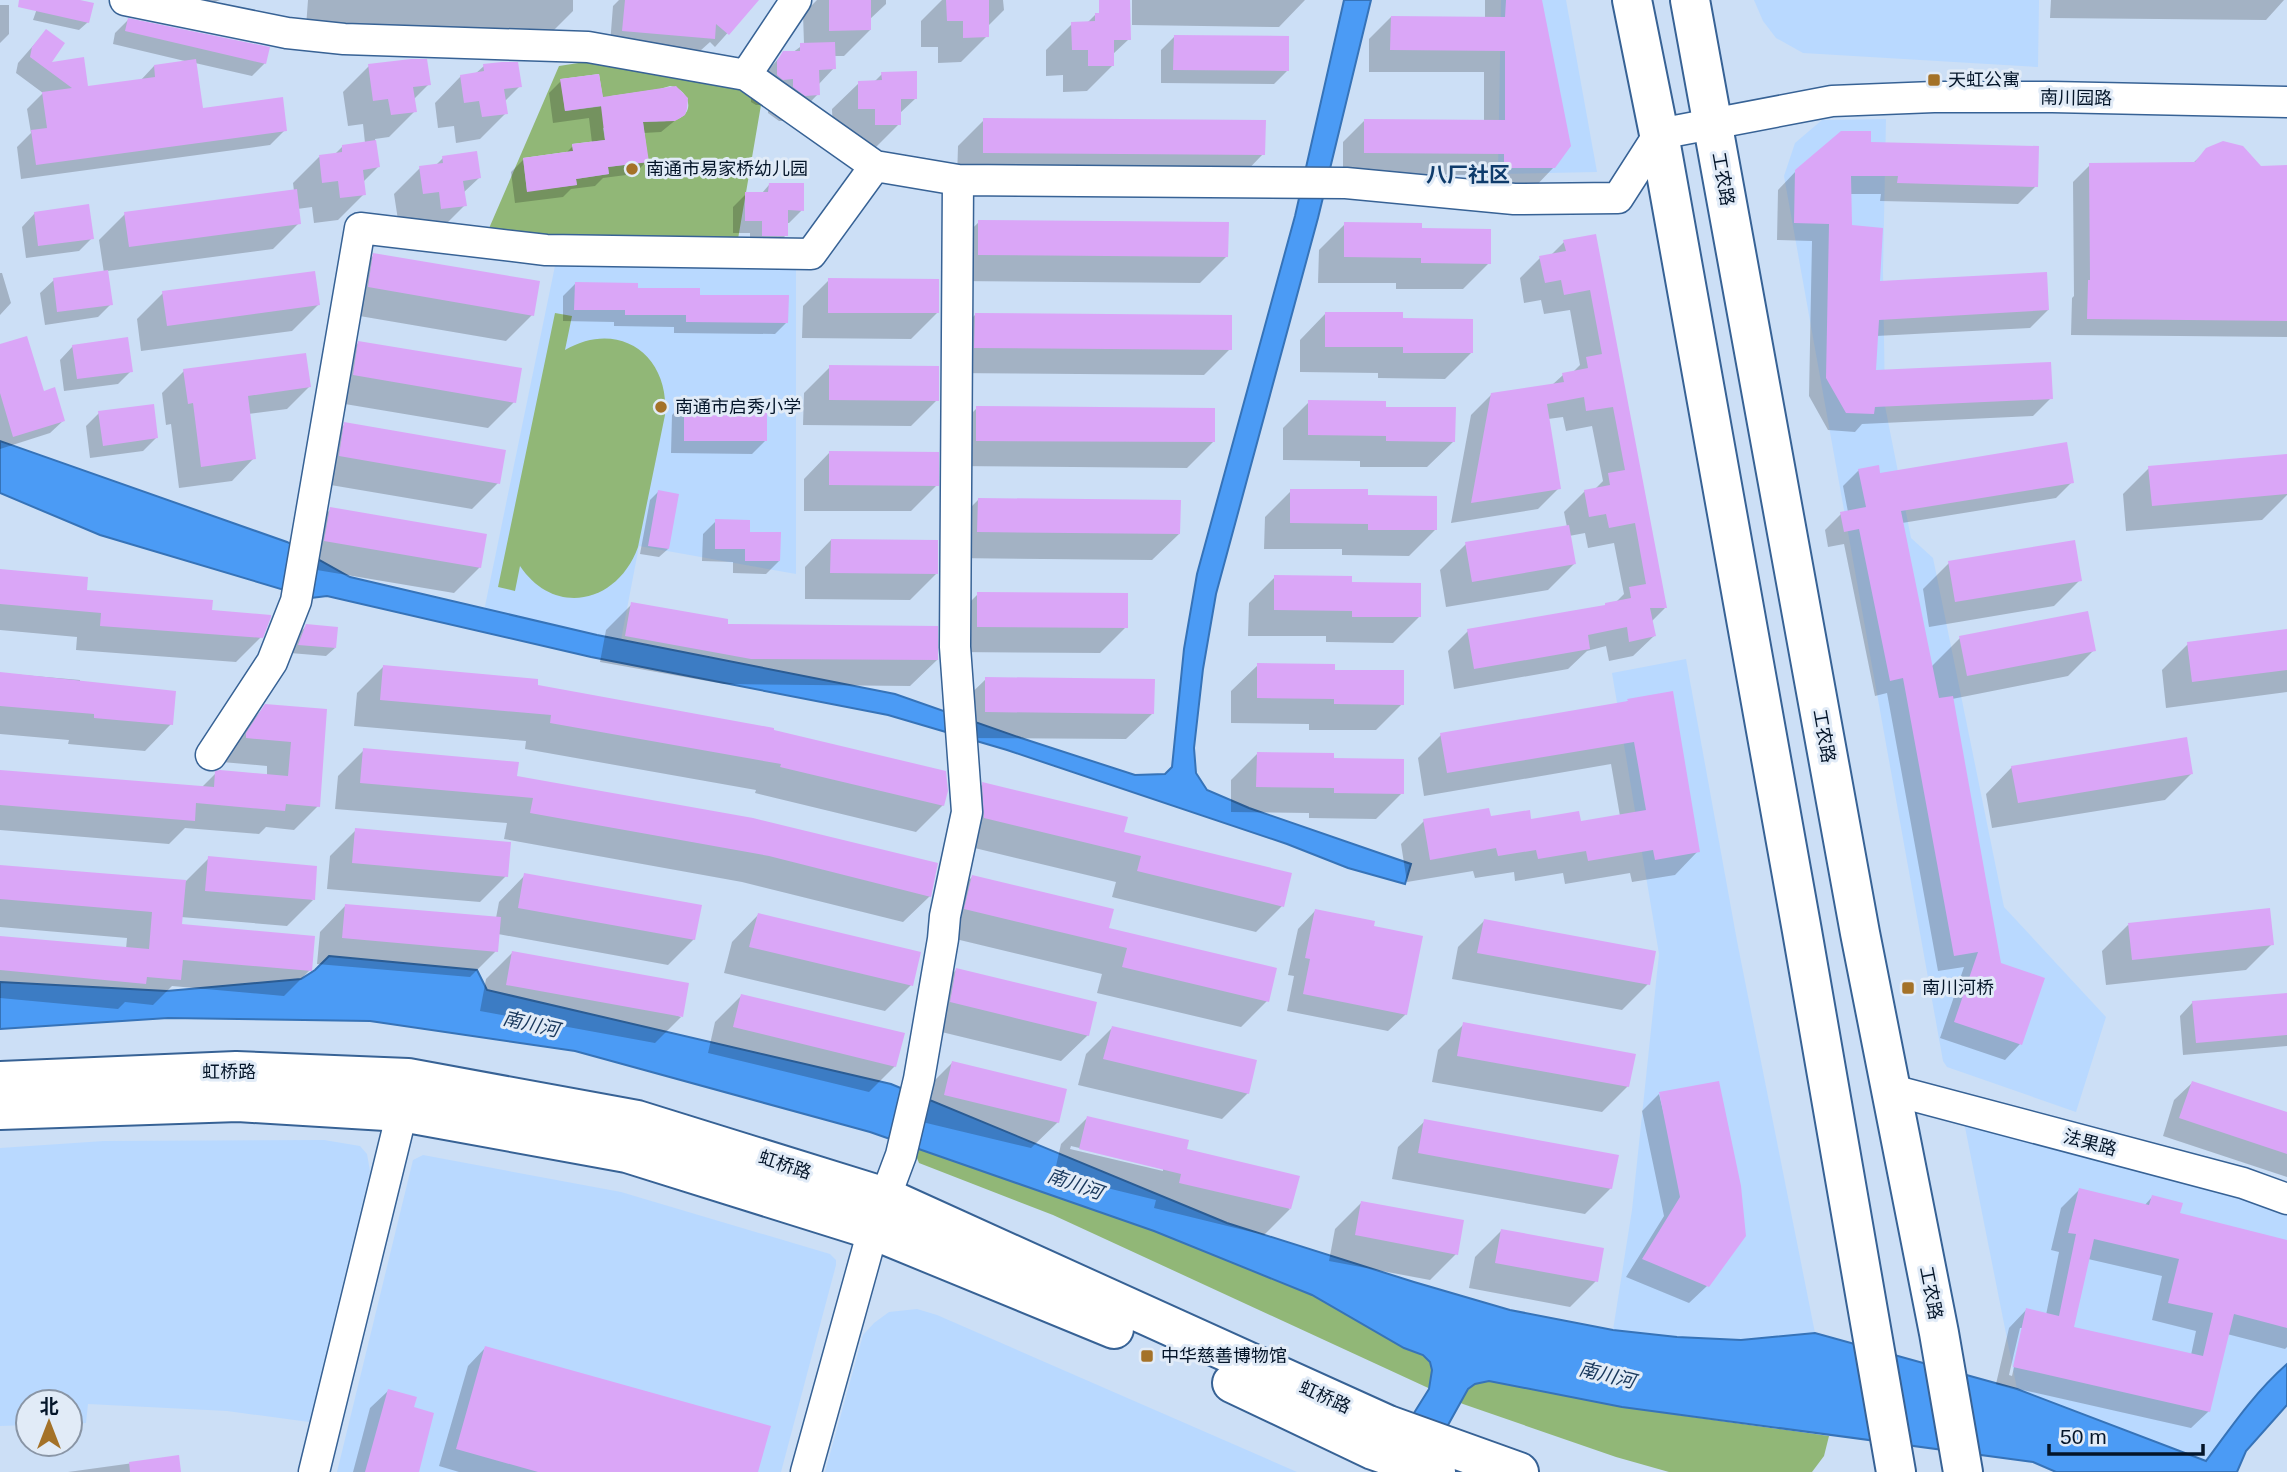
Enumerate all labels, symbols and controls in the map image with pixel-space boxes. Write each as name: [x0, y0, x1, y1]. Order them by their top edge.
place label: 天虹公寓: [1948, 70, 2020, 90]
marker: 天虹公寓: [1926, 72, 1942, 88]
street label: 南川园路: [2040, 87, 2112, 109]
street label: 工农路: [1708, 151, 1738, 207]
place label: 南通市易家桥幼儿园: [646, 159, 808, 179]
marker: 南通市易家桥幼儿园: [624, 161, 640, 177]
district label: 八厂社区: [1426, 163, 1510, 186]
place label: 南通市启秀小学: [675, 397, 801, 417]
marker: 南通市启秀小学: [653, 399, 669, 415]
street label: 工农路: [1809, 708, 1839, 764]
place label: 南川河桥: [1922, 978, 1994, 998]
marker: 南川河桥: [1900, 980, 1916, 996]
water label: 南川河: [501, 1007, 565, 1042]
street label: 虹桥路: [202, 1062, 256, 1082]
street label: 法果路: [2061, 1126, 2119, 1160]
street label: 虹桥路: [756, 1147, 814, 1183]
water label: 南川河: [1045, 1165, 1109, 1205]
street label: 工农路: [1916, 1265, 1946, 1321]
place label: 中华慈善博物馆: [1161, 1346, 1287, 1366]
marker: 中华慈善博物馆: [1139, 1348, 1155, 1364]
water label: 南川河: [1577, 1358, 1641, 1393]
street label: 虹桥路: [1296, 1377, 1354, 1417]
north arrow: [14, 1388, 84, 1458]
text: 北: [39, 1396, 59, 1417]
scale bar: [2049, 1412, 2203, 1456]
text: 50 m: [2060, 1425, 2107, 1448]

